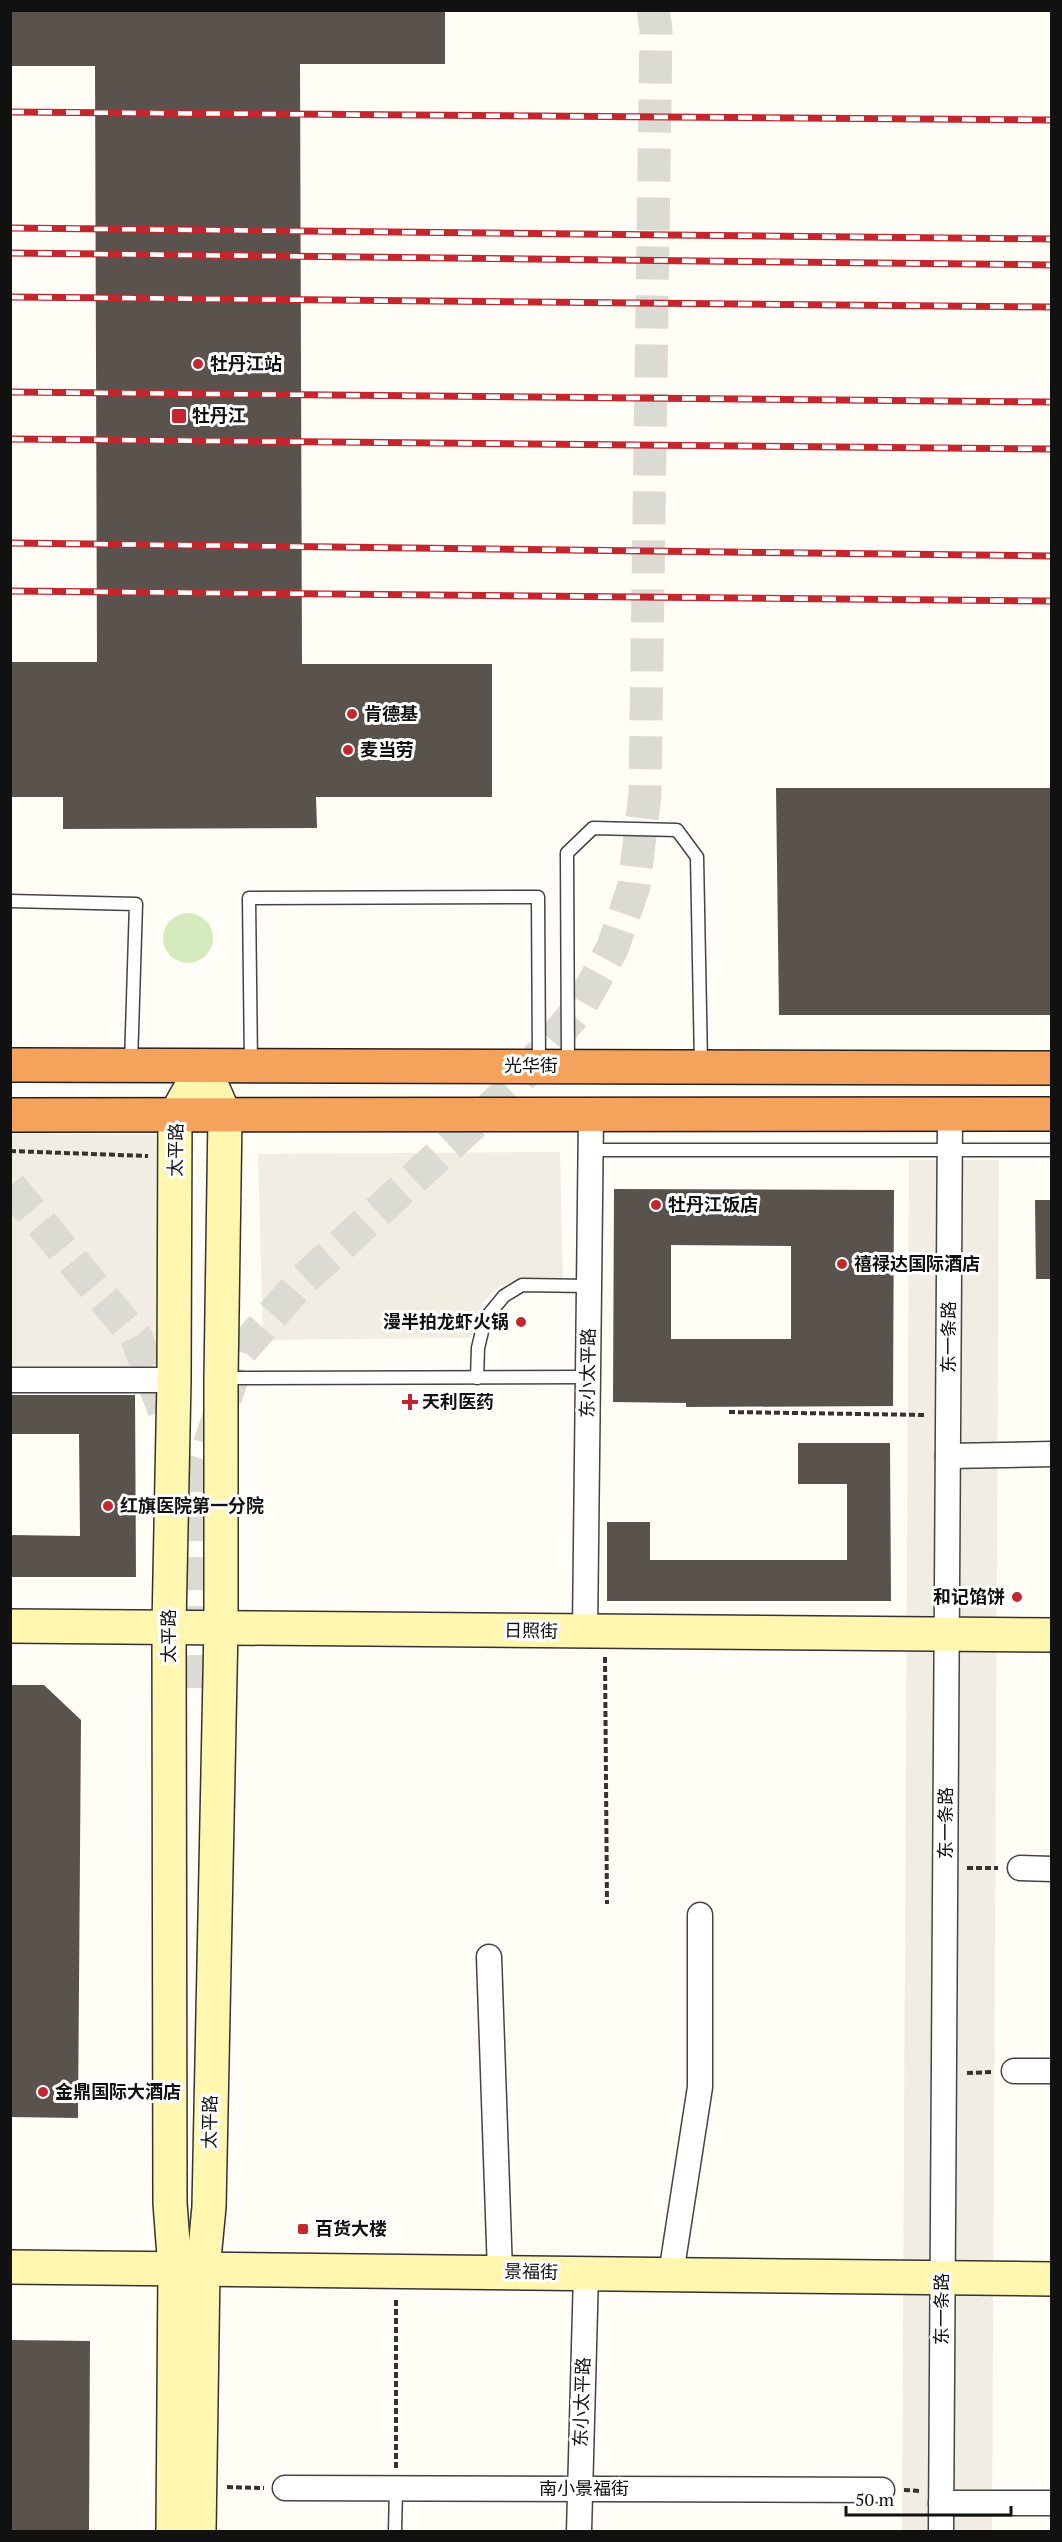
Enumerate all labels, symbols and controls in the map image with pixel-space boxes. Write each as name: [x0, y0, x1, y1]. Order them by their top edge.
place label: 牡丹江站: [210, 351, 282, 375]
marker: 牡丹江站: [191, 357, 205, 371]
place label: 牡丹江: [192, 403, 246, 427]
marker: 牡丹江: [170, 407, 188, 425]
place label: 肯德基: [364, 701, 418, 725]
marker: 肯德基: [345, 707, 359, 721]
place label: 麦当劳: [360, 737, 414, 761]
marker: 麦当劳: [341, 743, 355, 757]
street label: 光华街: [504, 1053, 558, 1077]
street label: 太平路: [163, 1123, 187, 1177]
place label: 牡丹江饭店: [668, 1192, 758, 1216]
marker: 牡丹江饭店: [649, 1198, 663, 1212]
place label: 禧禄达国际酒店: [854, 1251, 980, 1275]
marker: 禧禄达国际酒店: [835, 1257, 849, 1271]
street label: 东一条路: [936, 1301, 960, 1373]
place label: 漫半拍龙虾火锅: [383, 1309, 509, 1333]
marker: 漫半拍龙虾火锅: [514, 1315, 528, 1329]
street label: 东小太平路: [574, 1328, 600, 1418]
place label: 天利医药: [422, 1389, 494, 1413]
marker: 天利医药: [403, 1395, 417, 1409]
place label: 红旗医院第一分院: [120, 1493, 264, 1517]
marker: 红旗医院第一分院: [101, 1499, 115, 1513]
place label: 和记馅饼: [933, 1584, 1005, 1608]
marker: 和记馅饼: [1010, 1590, 1024, 1604]
street label: 太平路: [156, 1609, 180, 1663]
street label: 日照街: [504, 1618, 558, 1642]
street label: 东一条路: [933, 1787, 957, 1859]
place label: 金鼎国际大酒店: [55, 2079, 181, 2103]
marker: 金鼎国际大酒店: [36, 2085, 50, 2099]
street label: 太平路: [197, 2095, 221, 2149]
place label: 百货大楼: [315, 2216, 387, 2240]
marker: 百货大楼: [296, 2222, 310, 2236]
street label: 景福街: [504, 2259, 558, 2283]
street label: 东一条路: [929, 2273, 953, 2345]
street label: 东小太平路: [567, 2357, 595, 2447]
street label: 南小景福街: [539, 2476, 629, 2500]
scale bar: [846, 2479, 1011, 2517]
text: 50 m: [855, 2487, 895, 2511]

